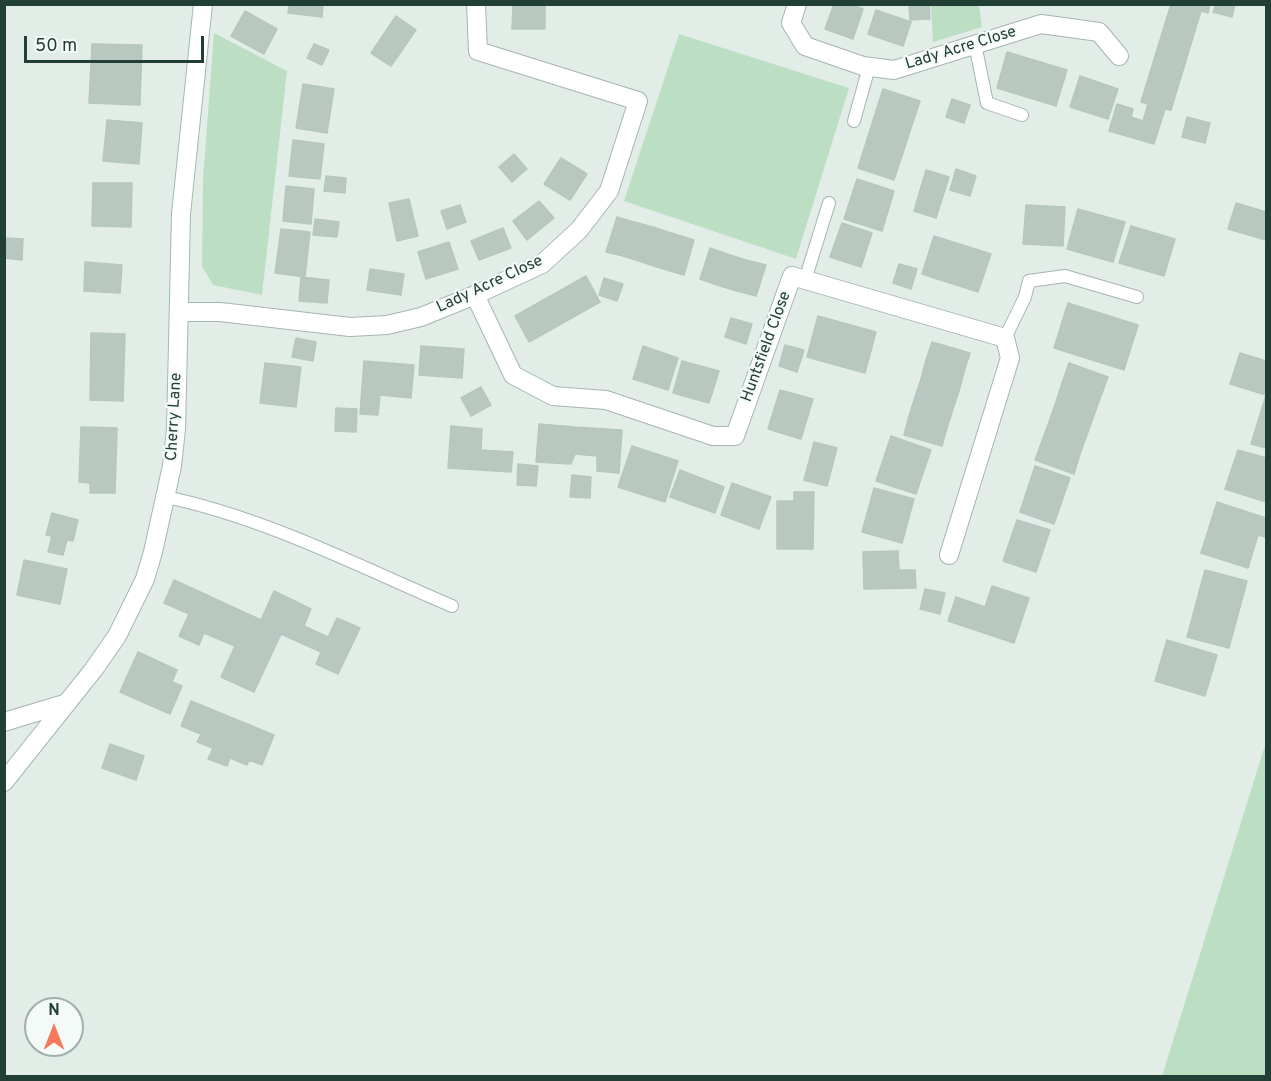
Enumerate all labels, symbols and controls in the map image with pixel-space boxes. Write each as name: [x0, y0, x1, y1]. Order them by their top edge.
street label: Lady Acre Close: [903, 23, 1019, 75]
scale bar: [27, 24, 207, 62]
text: 50 m: [35, 35, 77, 58]
street label: Lady Acre Close: [434, 252, 546, 318]
street label: Huntsfield Close: [738, 289, 796, 405]
street label: Cherry Lane: [163, 372, 187, 462]
north arrow: [24, 997, 84, 1057]
text: N: [48, 1001, 60, 1021]

